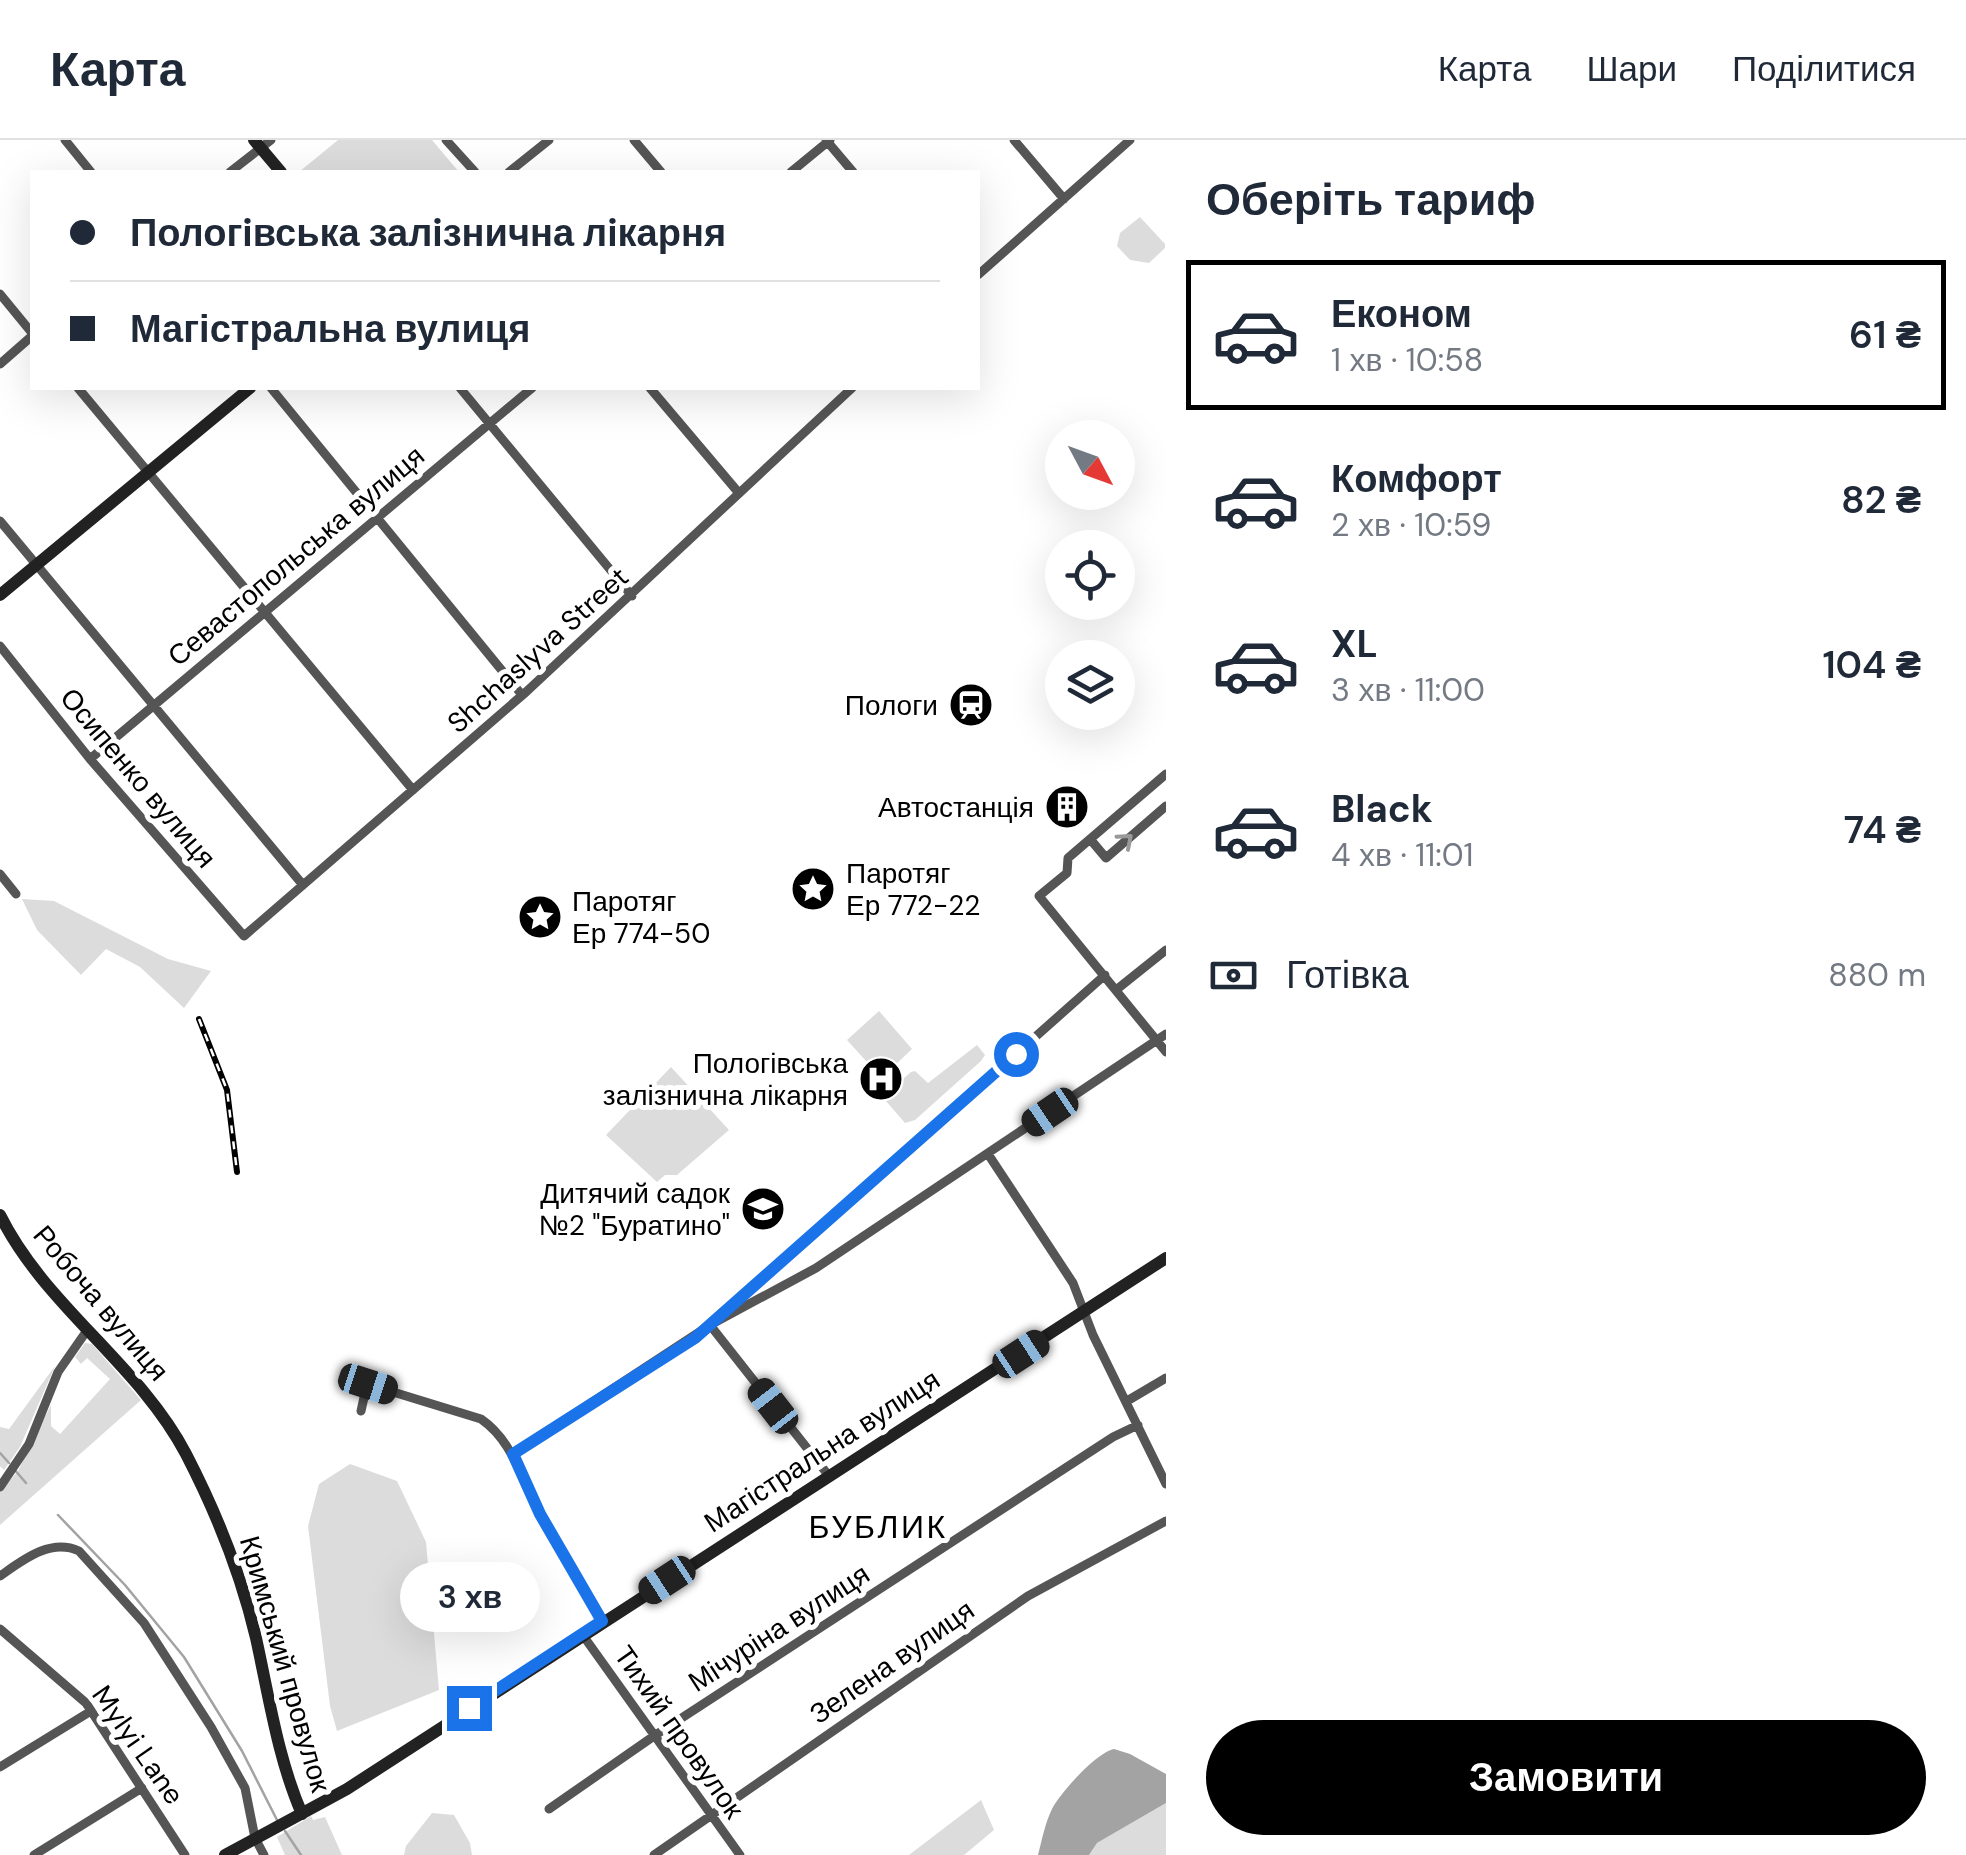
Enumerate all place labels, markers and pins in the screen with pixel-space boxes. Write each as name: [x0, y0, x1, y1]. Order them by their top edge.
station icon: Пологи: [948, 682, 994, 728]
place label: Пологи: [845, 687, 938, 724]
building icon: Автостанція: [1044, 784, 1090, 830]
place label: Автостанція: [878, 789, 1034, 826]
place label: Паротяг Ер 772-22: [846, 855, 980, 924]
place icon: Паротяг Ер 772-22: [790, 866, 836, 912]
place label: Паротяг Ер 774-50: [572, 883, 710, 952]
place icon: Паротяг Ер 774-50: [517, 894, 563, 940]
place label: Пологівська залізнична лікарня: [603, 1045, 848, 1114]
hospital icon: Пологівська залізнична лікарня: [858, 1056, 904, 1102]
place label: Дитячий садок №2 "Буратино": [539, 1175, 731, 1244]
school or university icon: Дитячий садок №2 "Буратино": [740, 1186, 786, 1232]

